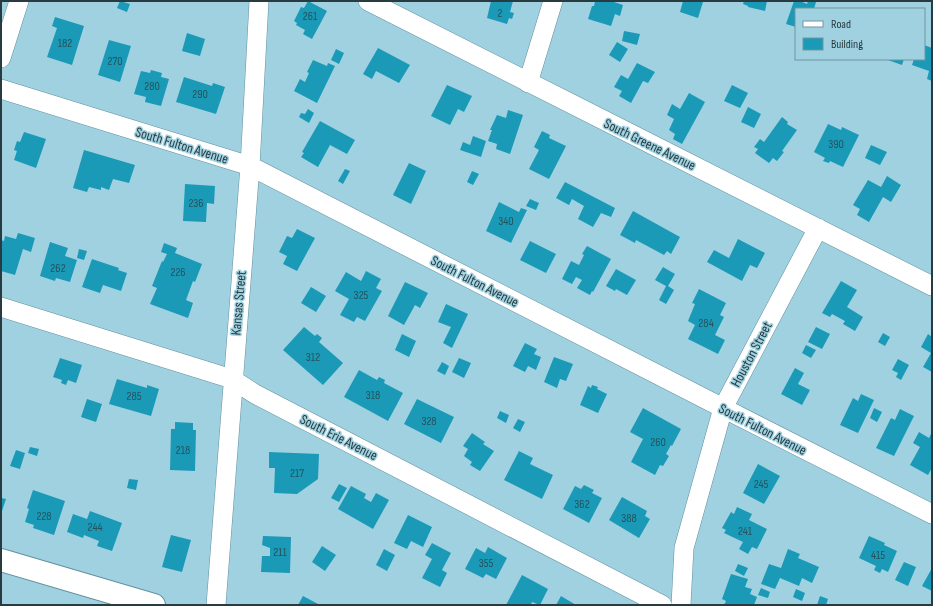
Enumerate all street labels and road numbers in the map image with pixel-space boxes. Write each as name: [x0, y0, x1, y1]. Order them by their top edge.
street label: South Greene Avenue: [601, 115, 699, 174]
street label: South Fulton Avenue: [133, 123, 230, 168]
street label: South Fulton Avenue: [428, 252, 522, 311]
street label: Kansas Street: [227, 270, 250, 336]
street label: Houston Street: [727, 319, 776, 390]
street label: South Fulton Avenue: [716, 400, 810, 459]
street label: South Erie Avenue: [297, 411, 380, 464]

